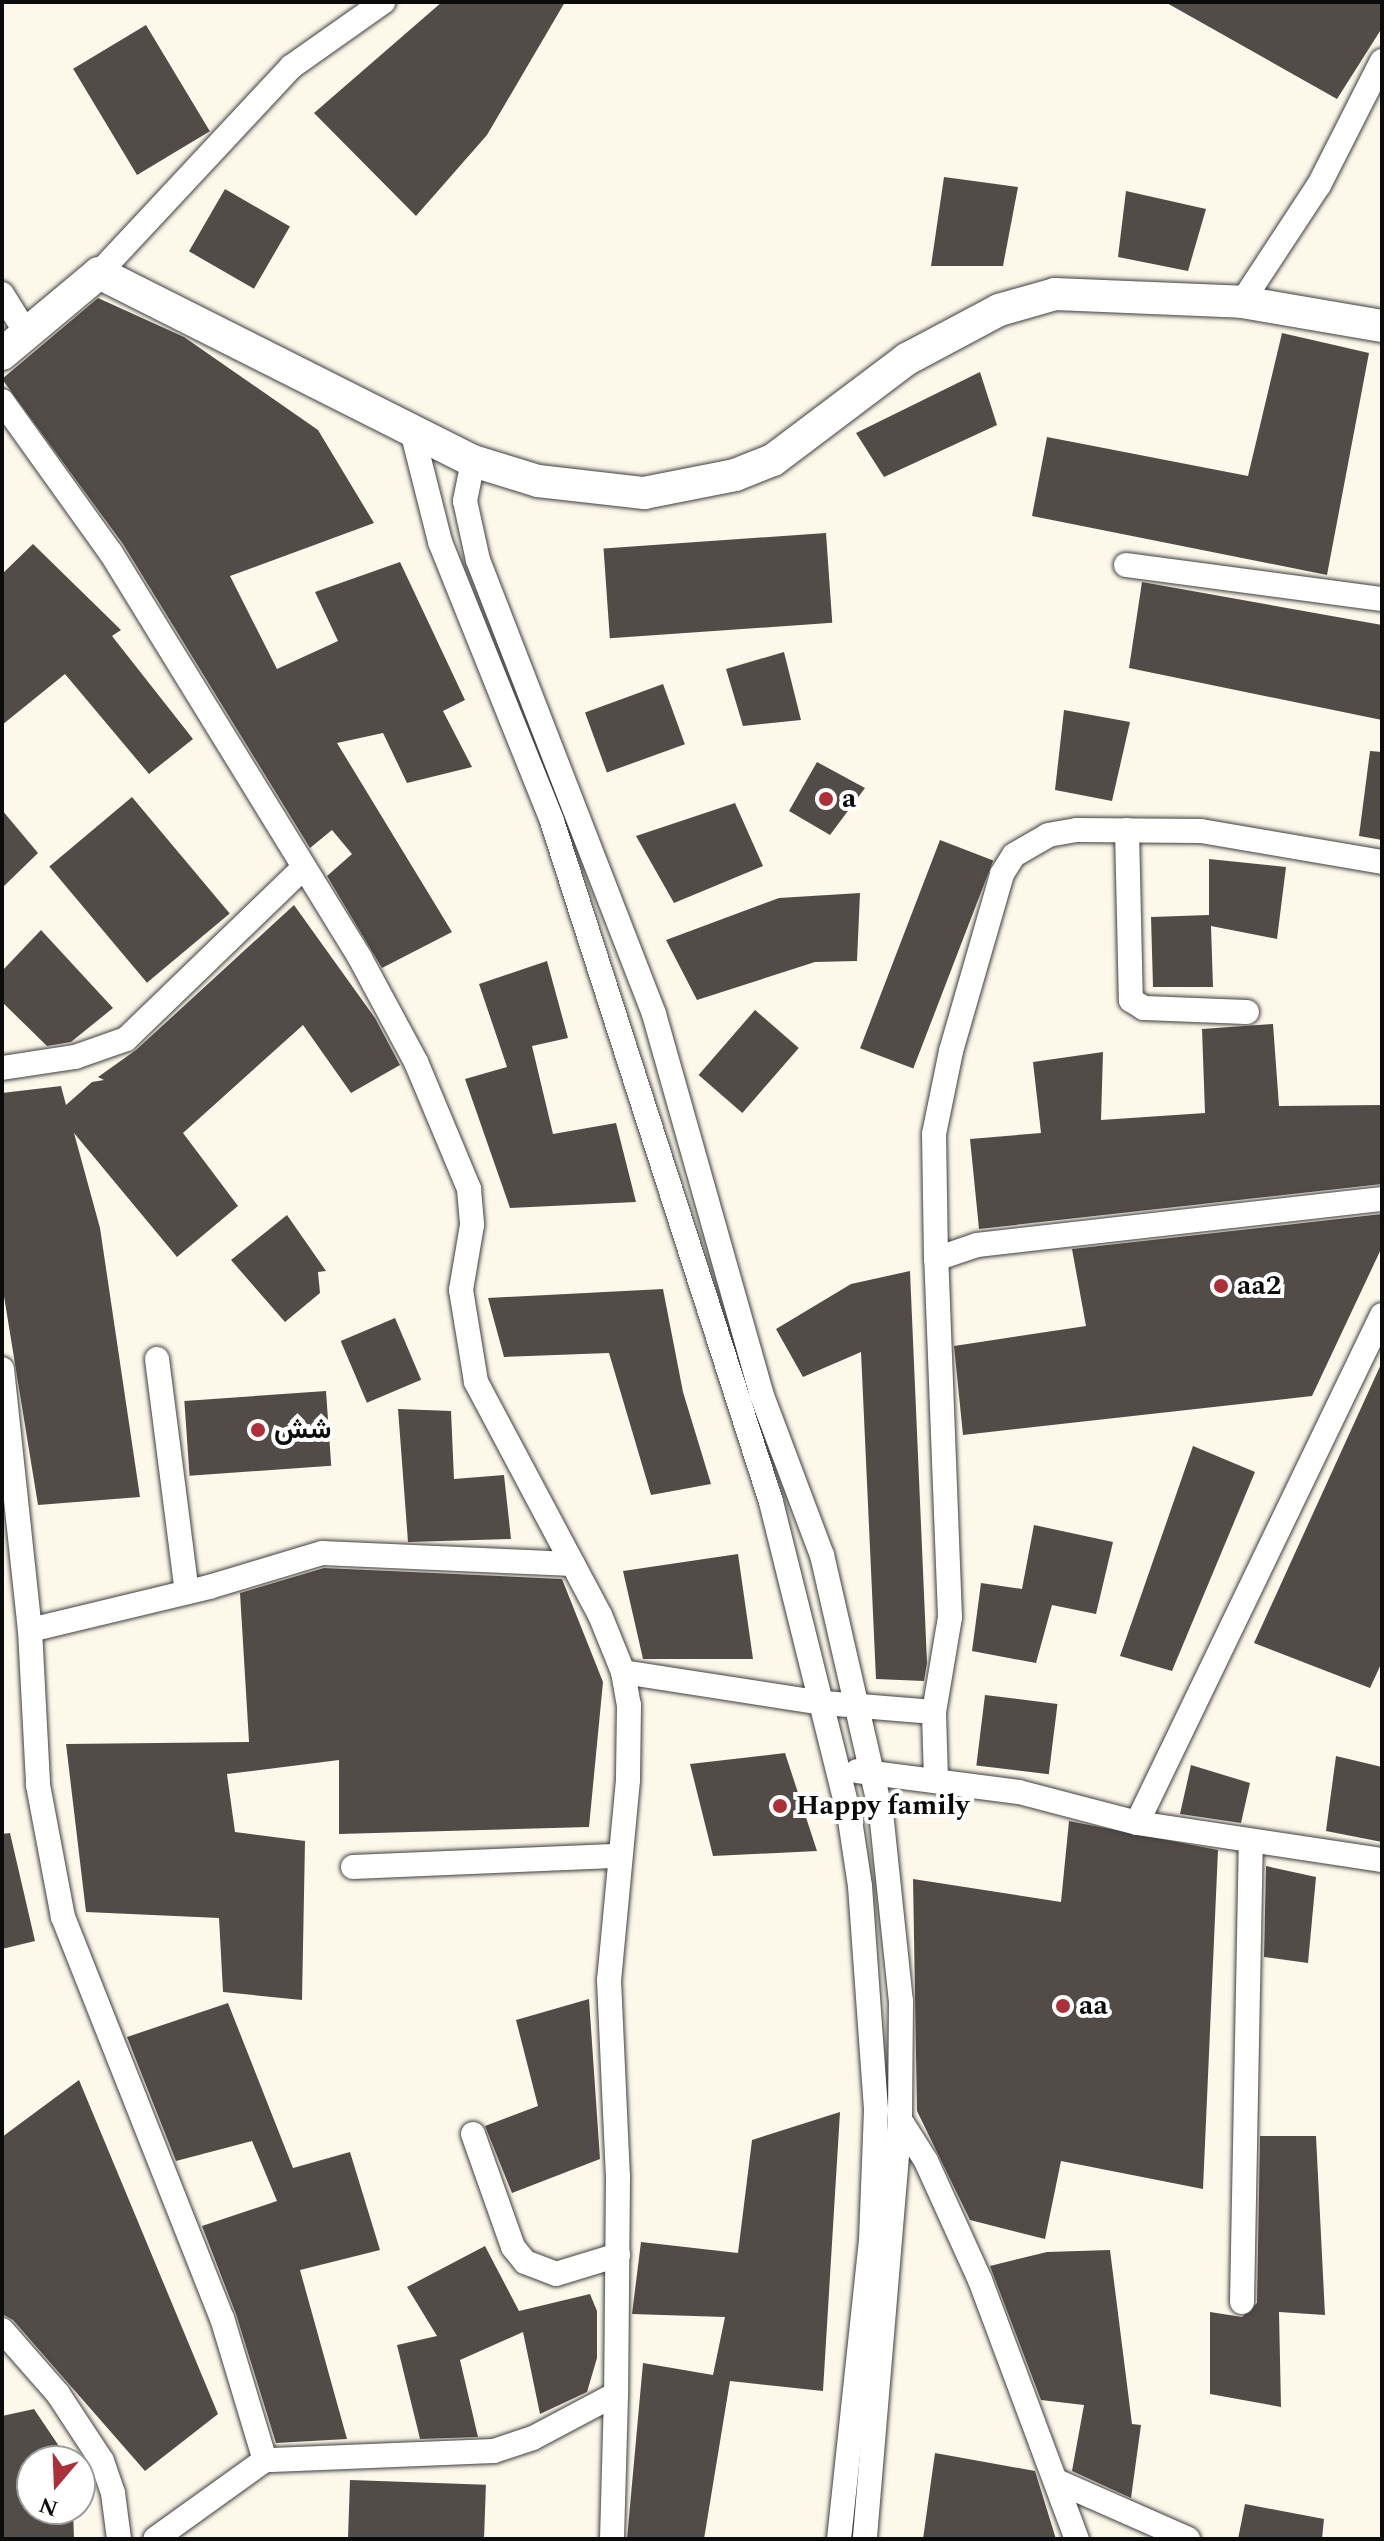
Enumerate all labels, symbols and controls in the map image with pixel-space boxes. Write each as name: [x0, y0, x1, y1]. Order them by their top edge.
place label: a: [842, 782, 856, 816]
marker: a: [817, 790, 835, 808]
place label: aa2: [1237, 1269, 1282, 1303]
marker: aa2: [1212, 1277, 1230, 1295]
place label: شش: [274, 1413, 331, 1447]
marker: شش: [249, 1421, 267, 1439]
place label: Happy family: [796, 1789, 969, 1823]
marker: Happy family: [771, 1797, 789, 1815]
place label: aa: [1079, 1989, 1108, 2023]
marker: aa: [1054, 1997, 1072, 2015]
north arrow: [16, 2445, 96, 2525]
text: N: [35, 2488, 63, 2525]

